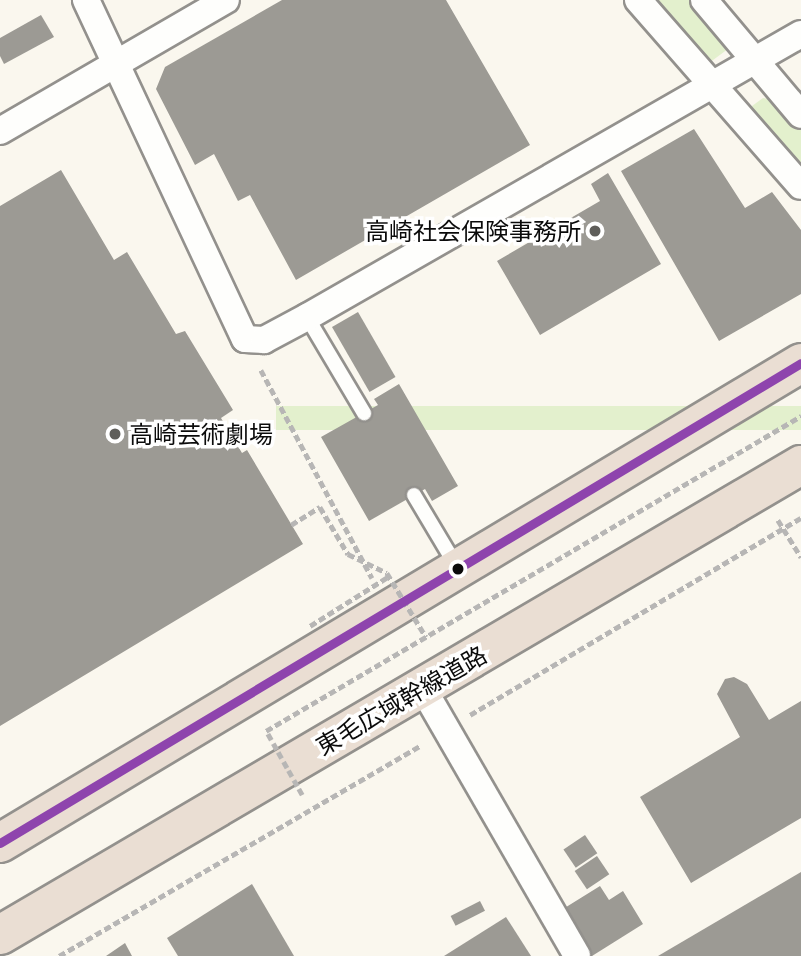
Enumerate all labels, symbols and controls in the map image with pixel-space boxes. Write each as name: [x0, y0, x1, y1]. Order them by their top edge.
place label: 高崎社会保険事務所: [365, 217, 581, 245]
marker: 高崎社会保険事務所: [587, 223, 603, 239]
place label: 高崎芸術劇場: [129, 420, 273, 448]
marker: 高崎芸術劇場: [107, 426, 123, 442]
unlabelled marker: [451, 562, 465, 576]
street label: 東毛広域幹線道路: [311, 640, 491, 760]

